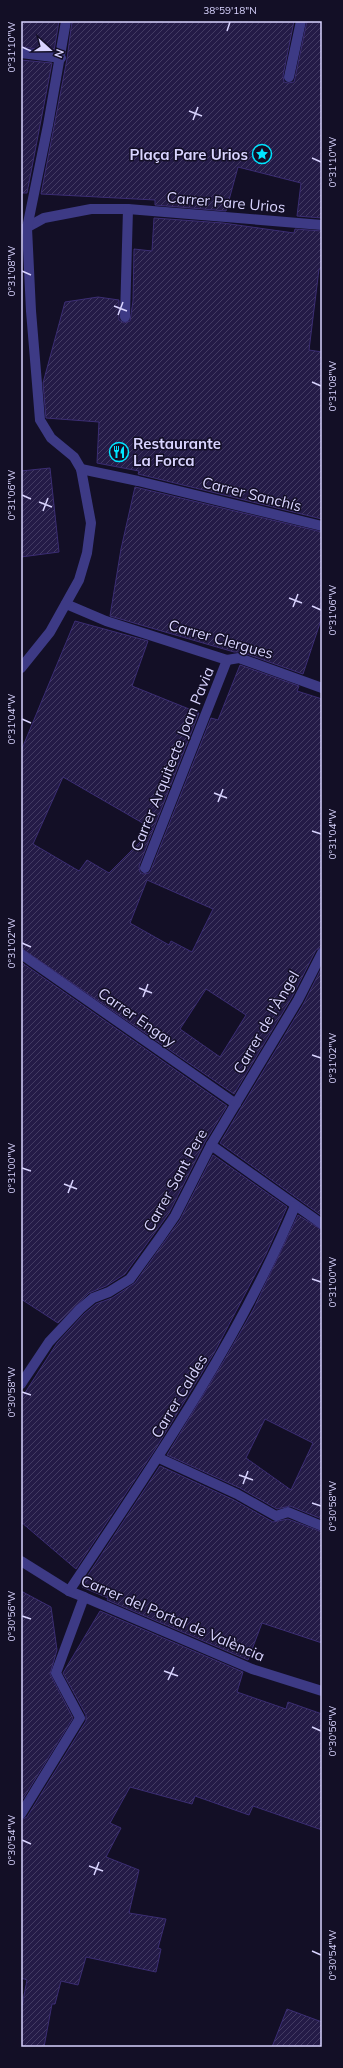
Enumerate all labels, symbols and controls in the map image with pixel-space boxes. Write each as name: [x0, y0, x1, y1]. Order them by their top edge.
text: 38°59'18"N: [203, 4, 257, 17]
text: 0°31'10"W: [5, 22, 18, 72]
north arrow: [30, 30, 70, 70]
text: N: [51, 47, 67, 60]
text: 0°31'10"W: [326, 137, 339, 187]
place icon: Plaça Pare Urios: [251, 143, 273, 165]
place label: Plaça Pare Urios: [130, 145, 248, 164]
street label: Carrer Pare Urios: [166, 187, 286, 217]
text: 0°31'08"W: [5, 246, 18, 296]
text: 0°31'08"W: [326, 361, 339, 411]
place label: Restaurante La Forca: [133, 434, 221, 470]
restaurant icon: Restaurante La Forca: [108, 441, 130, 463]
text: 0°31'06"W: [5, 470, 18, 520]
street label: Carrer Sanchís: [200, 472, 304, 516]
text: 0°31'06"W: [326, 585, 339, 635]
street label: Carrer Clergues: [166, 615, 276, 663]
street label: Carrer Arquitecte Joan Pavia: [126, 664, 218, 854]
text: 0°31'04"W: [5, 694, 18, 744]
text: 0°31'04"W: [326, 809, 339, 859]
text: 0°31'02"W: [5, 918, 18, 968]
street label: Carrer de l'Àngel: [229, 967, 303, 1077]
street label: Carrer Engay: [94, 983, 180, 1051]
text: 0°31'02"W: [326, 1033, 339, 1083]
street label: Carrer Sant Pere: [139, 1125, 211, 1235]
text: 0°31'00"W: [5, 1143, 18, 1193]
text: 0°31'00"W: [326, 1257, 339, 1307]
street label: Carrer Caldes: [147, 1351, 211, 1441]
text: 0°30'58"W: [5, 1367, 18, 1417]
text: 0°30'58"W: [326, 1481, 339, 1531]
street label: Carrer del Portal de València: [78, 1571, 268, 1665]
text: 0°30'56"W: [5, 1591, 18, 1641]
text: 0°30'56"W: [326, 1706, 339, 1756]
text: 0°30'54"W: [5, 1815, 18, 1865]
text: 0°30'54"W: [326, 1930, 339, 1980]

